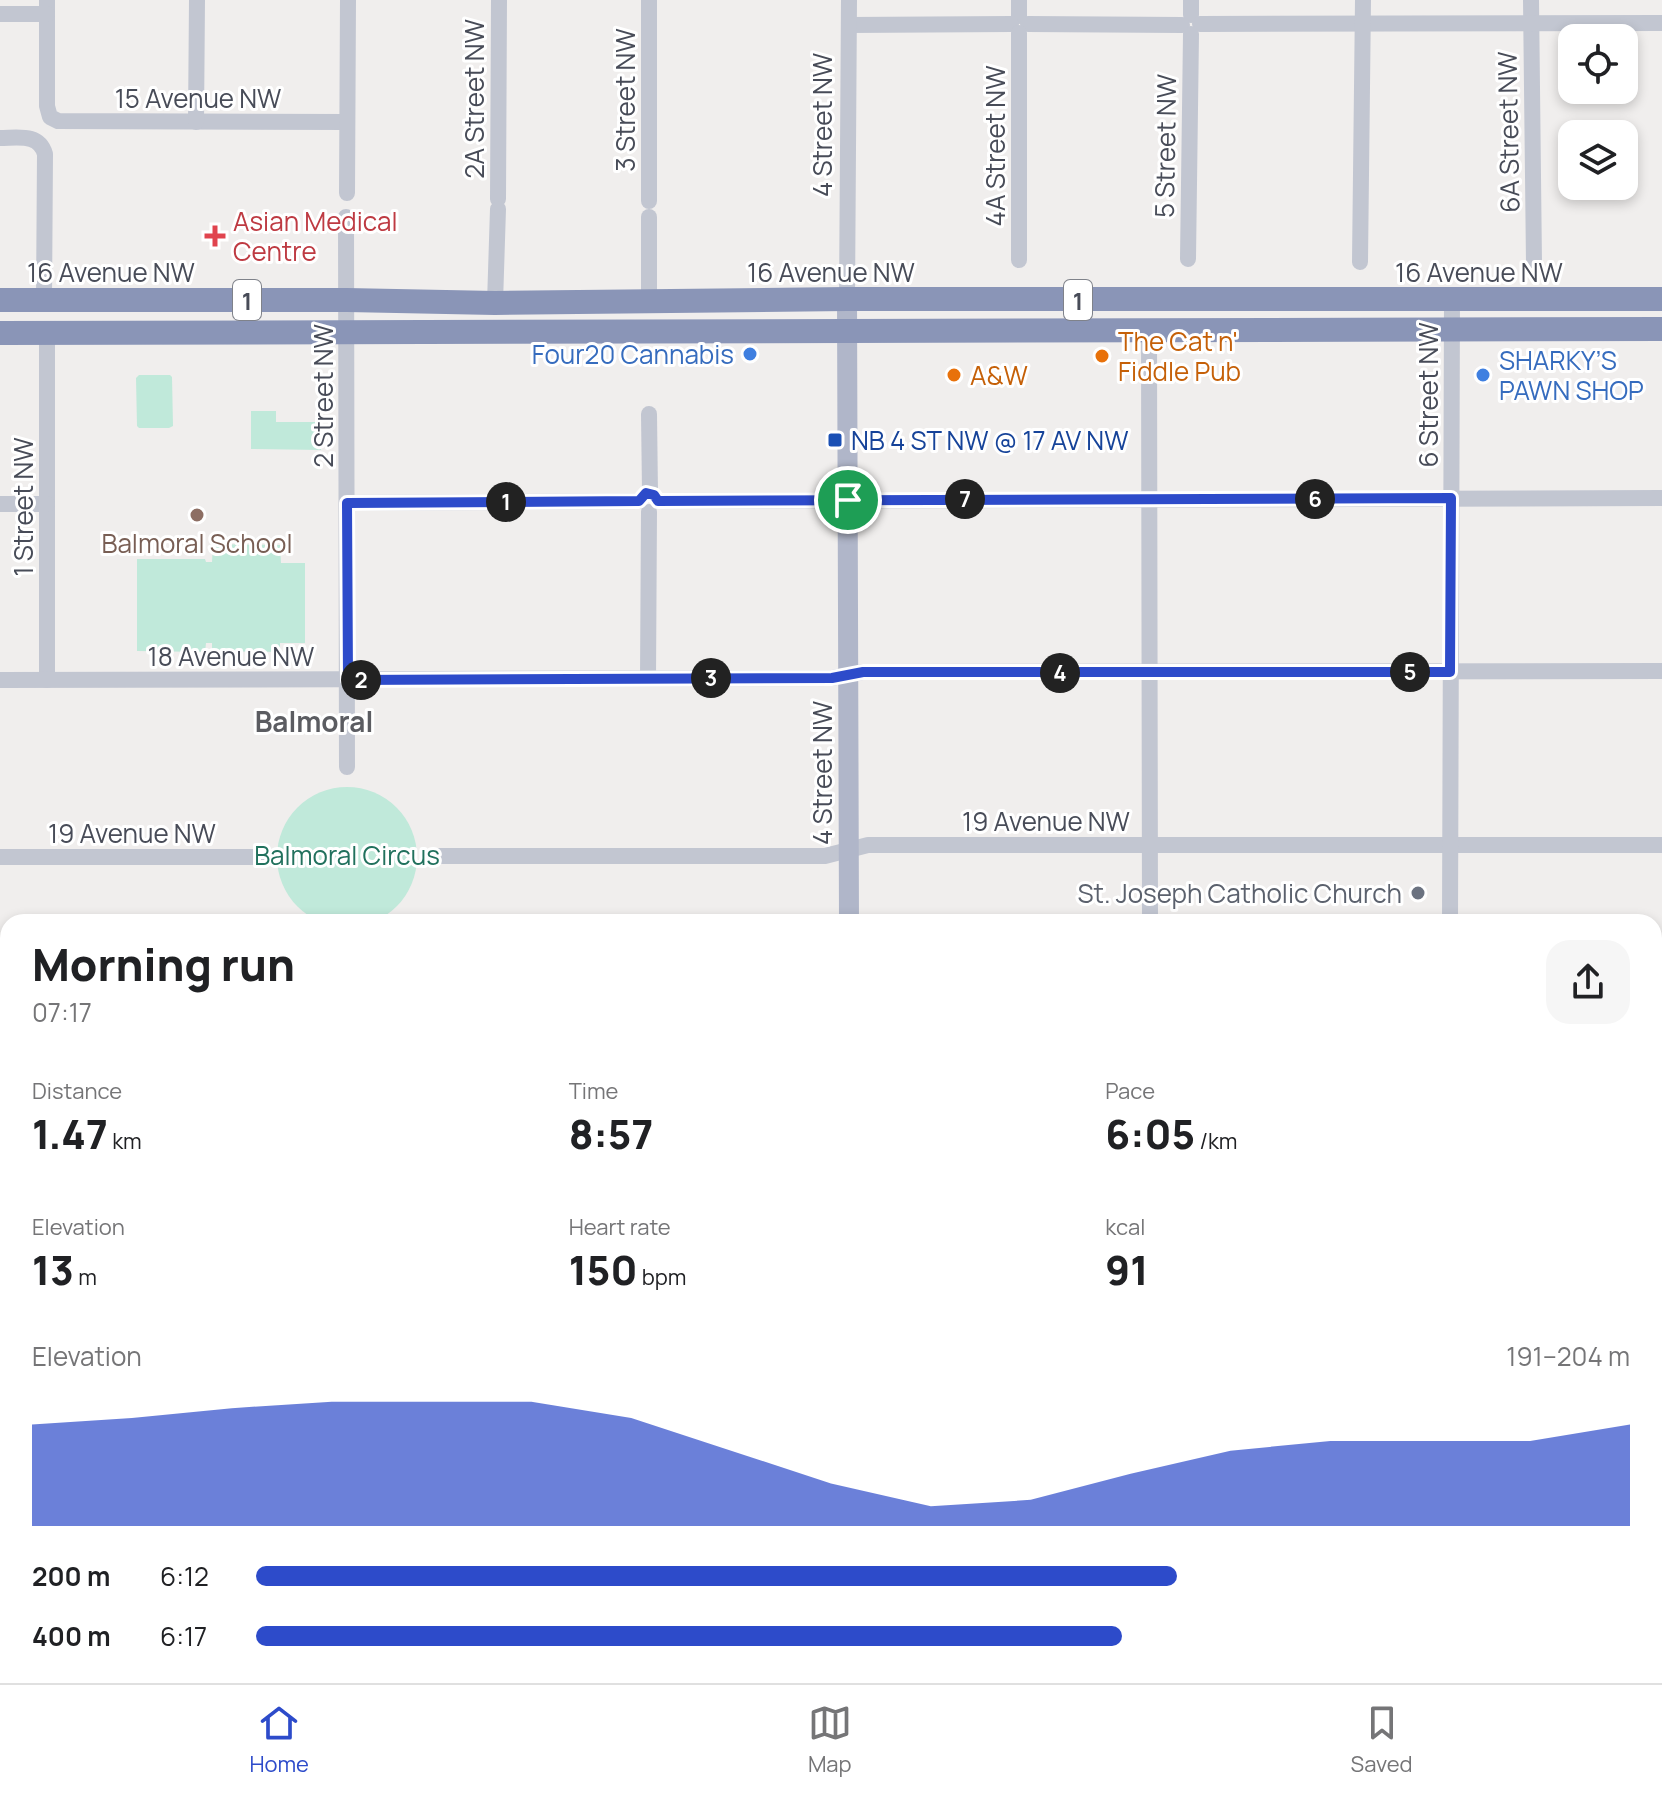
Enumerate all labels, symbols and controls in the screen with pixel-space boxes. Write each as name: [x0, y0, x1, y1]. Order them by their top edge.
street label: 2A Street NW: [456, 19, 492, 179]
map controls: [1558, 24, 1638, 200]
button: locate: [1558, 24, 1638, 104]
street label: 3 Street NW: [607, 28, 643, 172]
street label: 6A Street NW: [1489, 51, 1527, 213]
street label: 4 Street NW: [804, 53, 840, 197]
street label: 4A Street NW: [977, 66, 1013, 226]
street label: 5 Street NW: [1146, 74, 1184, 218]
street label: 15 Avenue NW: [115, 80, 281, 116]
button: layers: [1558, 120, 1638, 200]
place label: Asian Medical Centre: [233, 203, 398, 269]
marker: Asian Medical Centre: [204, 225, 226, 247]
street label: 16 Avenue NW: [27, 254, 195, 290]
street label: 16 Avenue NW: [747, 254, 915, 290]
street label: 16 Avenue NW: [1395, 254, 1563, 290]
road number: 1: [233, 280, 261, 320]
road number: 1: [1064, 280, 1092, 320]
street label: 6 Street NW: [1410, 322, 1446, 468]
place label: The Cat n' Fiddle Pub: [1118, 323, 1241, 389]
street label: 2 Street NW: [305, 324, 341, 468]
place label: Four20 Cannabis: [532, 336, 734, 372]
place label: SHARKY’S PAWN SHOP: [1499, 342, 1644, 408]
marker: Four20 Cannabis: [741, 345, 759, 363]
marker: The Cat n' Fiddle Pub: [1093, 347, 1111, 365]
place label: A&W: [970, 357, 1028, 393]
marker: A&W: [945, 366, 963, 384]
marker: SHARKY’S PAWN SHOP: [1474, 366, 1492, 384]
place label: NB 4 ST NW @ 17 AV NW: [851, 422, 1129, 458]
marker: NB 4 ST NW @ 17 AV NW: [826, 431, 844, 449]
street label: 1 Street NW: [5, 437, 41, 577]
pin: [814, 466, 882, 534]
icon: arrive: [826, 478, 870, 522]
pin: 7: [945, 479, 985, 519]
pin: 6: [1295, 479, 1335, 519]
pin: 1: [486, 482, 526, 522]
text: 7: [959, 484, 971, 514]
text: 6: [1308, 484, 1322, 514]
text: 1: [501, 487, 511, 517]
marker: Balmoral School: [188, 506, 206, 524]
place label: Balmoral School: [101, 525, 293, 561]
street label: 18 Avenue NW: [148, 638, 314, 674]
pin: 5: [1390, 652, 1430, 692]
pin: 4: [1040, 653, 1080, 693]
text: 5: [1404, 657, 1416, 687]
pin: 3: [691, 658, 731, 698]
text: 4: [1053, 658, 1067, 688]
pin: 2: [341, 660, 381, 700]
text: 3: [705, 663, 717, 693]
text: 2: [354, 665, 368, 695]
street label: 4 Street NW: [804, 701, 840, 845]
district label: Balmoral: [255, 702, 373, 740]
street label: 19 Avenue NW: [962, 803, 1130, 839]
street label: 19 Avenue NW: [48, 815, 216, 851]
park label: Balmoral Circus: [254, 837, 440, 873]
place label: St. Joseph Catholic Church: [1078, 875, 1402, 911]
marker: St. Joseph Catholic Church: [1409, 884, 1427, 902]
text: Morning run: [32, 934, 295, 994]
button: share: [1546, 940, 1630, 1024]
text: 07:17: [32, 994, 92, 1030]
text: Distance: [32, 1076, 122, 1106]
text: Time: [569, 1076, 618, 1106]
text: Pace: [1105, 1076, 1155, 1106]
text: 1.47: [32, 1106, 108, 1161]
text: 8:57: [569, 1106, 653, 1161]
text: 6:05: [1105, 1106, 1195, 1161]
text: km: [108, 1126, 142, 1156]
text: /km: [1195, 1126, 1238, 1156]
text: Elevation: [32, 1212, 125, 1242]
text: Heart rate: [569, 1212, 671, 1242]
text: kcal: [1105, 1212, 1145, 1242]
text: 13: [32, 1242, 74, 1297]
text: 150: [569, 1242, 637, 1297]
text: 91: [1105, 1242, 1148, 1297]
text: m: [74, 1262, 97, 1292]
text: bpm: [637, 1262, 686, 1292]
text: Elevation: [32, 1338, 142, 1374]
text: 191–204 m: [1506, 1338, 1630, 1374]
text: 200 m: [32, 1558, 110, 1594]
text: 6:12: [160, 1558, 209, 1594]
text: 400 m: [32, 1618, 111, 1654]
text: 6:17: [160, 1618, 207, 1654]
tab: Home: [249, 1701, 309, 1779]
tab: Map: [808, 1701, 852, 1779]
tab: Saved: [1351, 1701, 1413, 1779]

